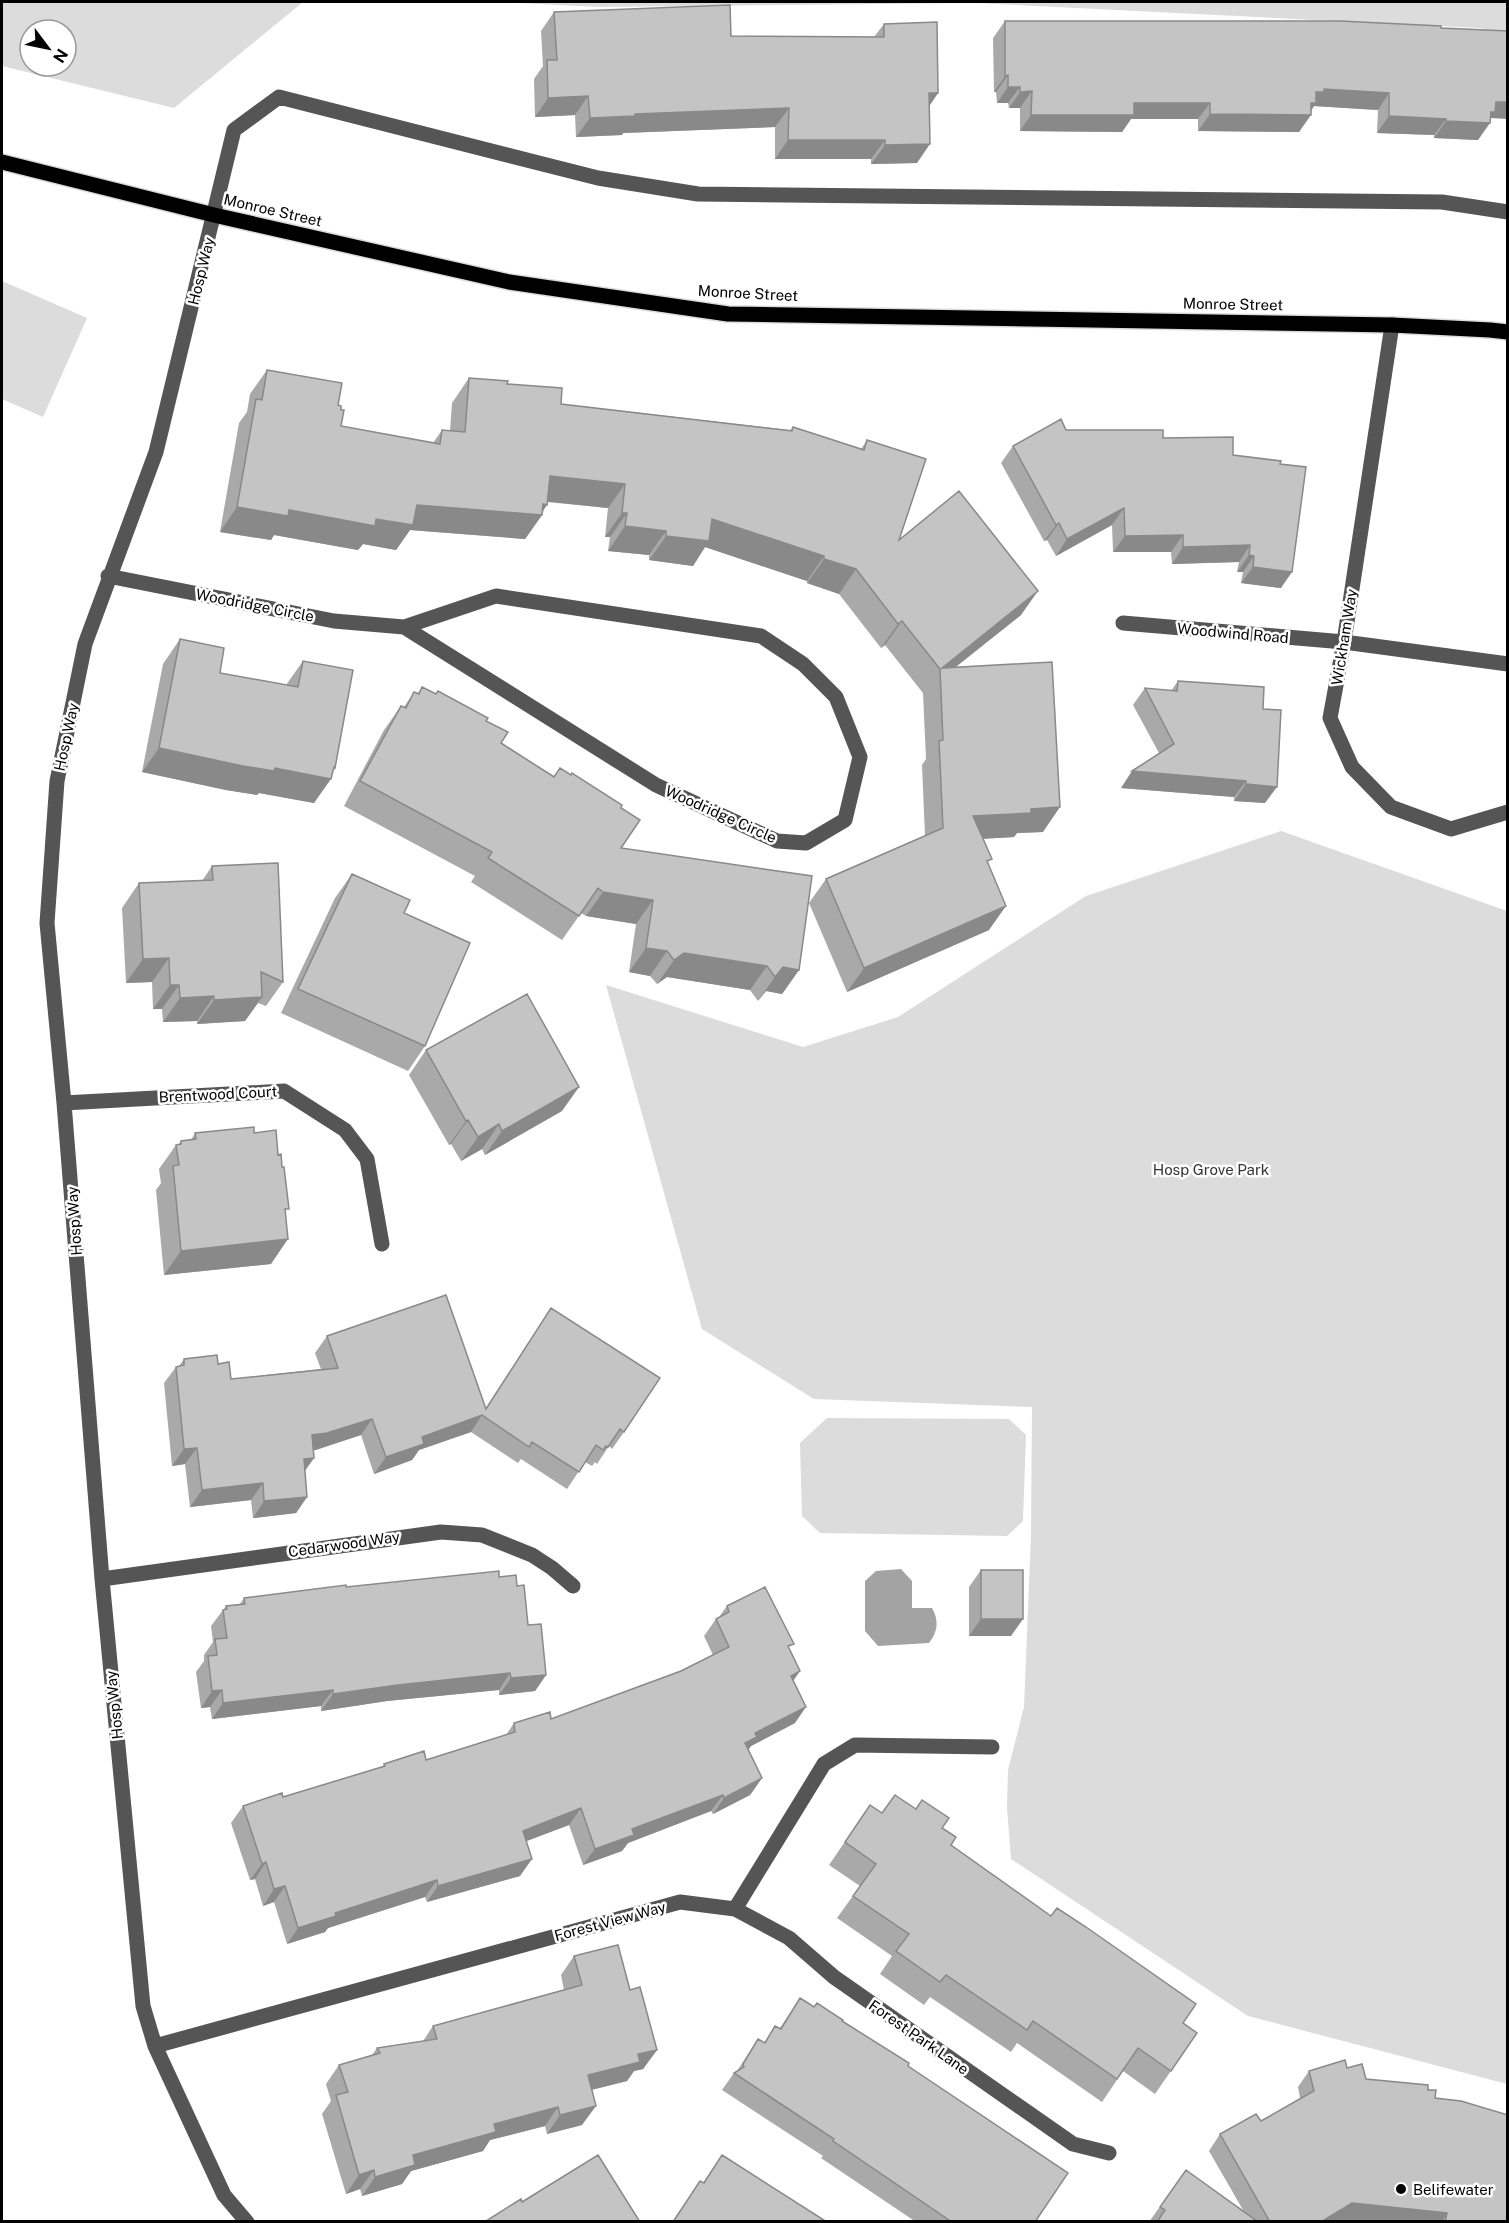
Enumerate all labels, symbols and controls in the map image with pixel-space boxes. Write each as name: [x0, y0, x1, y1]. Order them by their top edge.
north arrow: [18, 18, 78, 78]
text: N: [49, 45, 72, 66]
street label: Monroe Street: [222, 190, 324, 230]
street label: Hosp Way: [184, 235, 218, 307]
street label: Monroe Street: [697, 282, 799, 304]
street label: Monroe Street: [1183, 295, 1284, 313]
street label: Woodridge Circle: [195, 585, 315, 625]
street label: Wickham Way: [1328, 588, 1360, 686]
street label: Woodwind Road: [1177, 620, 1289, 646]
street label: Hosp Way: [50, 701, 82, 773]
street label: Woodridge Circle: [663, 782, 779, 846]
street label: Brentwood Court: [158, 1082, 278, 1106]
park label: Hosp Grove Park: [1153, 1161, 1269, 1178]
street label: Hosp Way: [63, 1186, 85, 1256]
street label: Cedarwood Way: [287, 1528, 401, 1560]
street label: Hosp Way: [102, 1670, 126, 1740]
street label: Forest View Way: [552, 1898, 668, 1944]
street label: Forest Park Lane: [866, 1996, 972, 2078]
place label: Belifewater: [1413, 2181, 1494, 2198]
marker: Belifewater: [1394, 2182, 1408, 2196]

